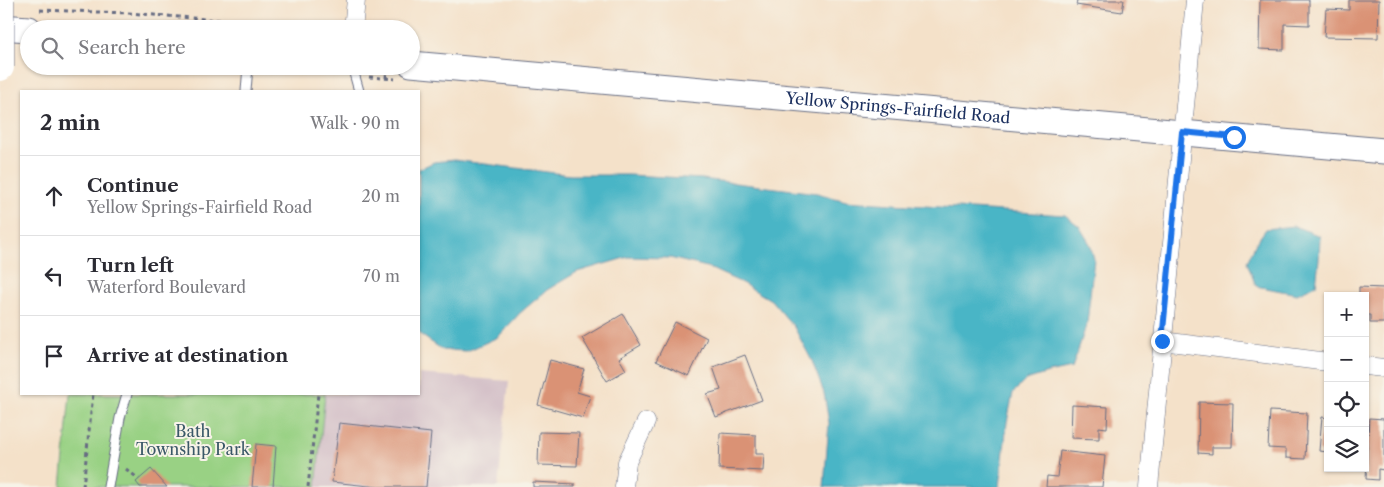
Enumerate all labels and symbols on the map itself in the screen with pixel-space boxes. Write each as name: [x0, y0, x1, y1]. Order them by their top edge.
street label: Yellow Springs-Fairfield Road: [784, 87, 1011, 128]
route start: [1223, 126, 1246, 149]
route end: [1151, 330, 1174, 353]
park label: Bath Township Park: [136, 421, 251, 459]

